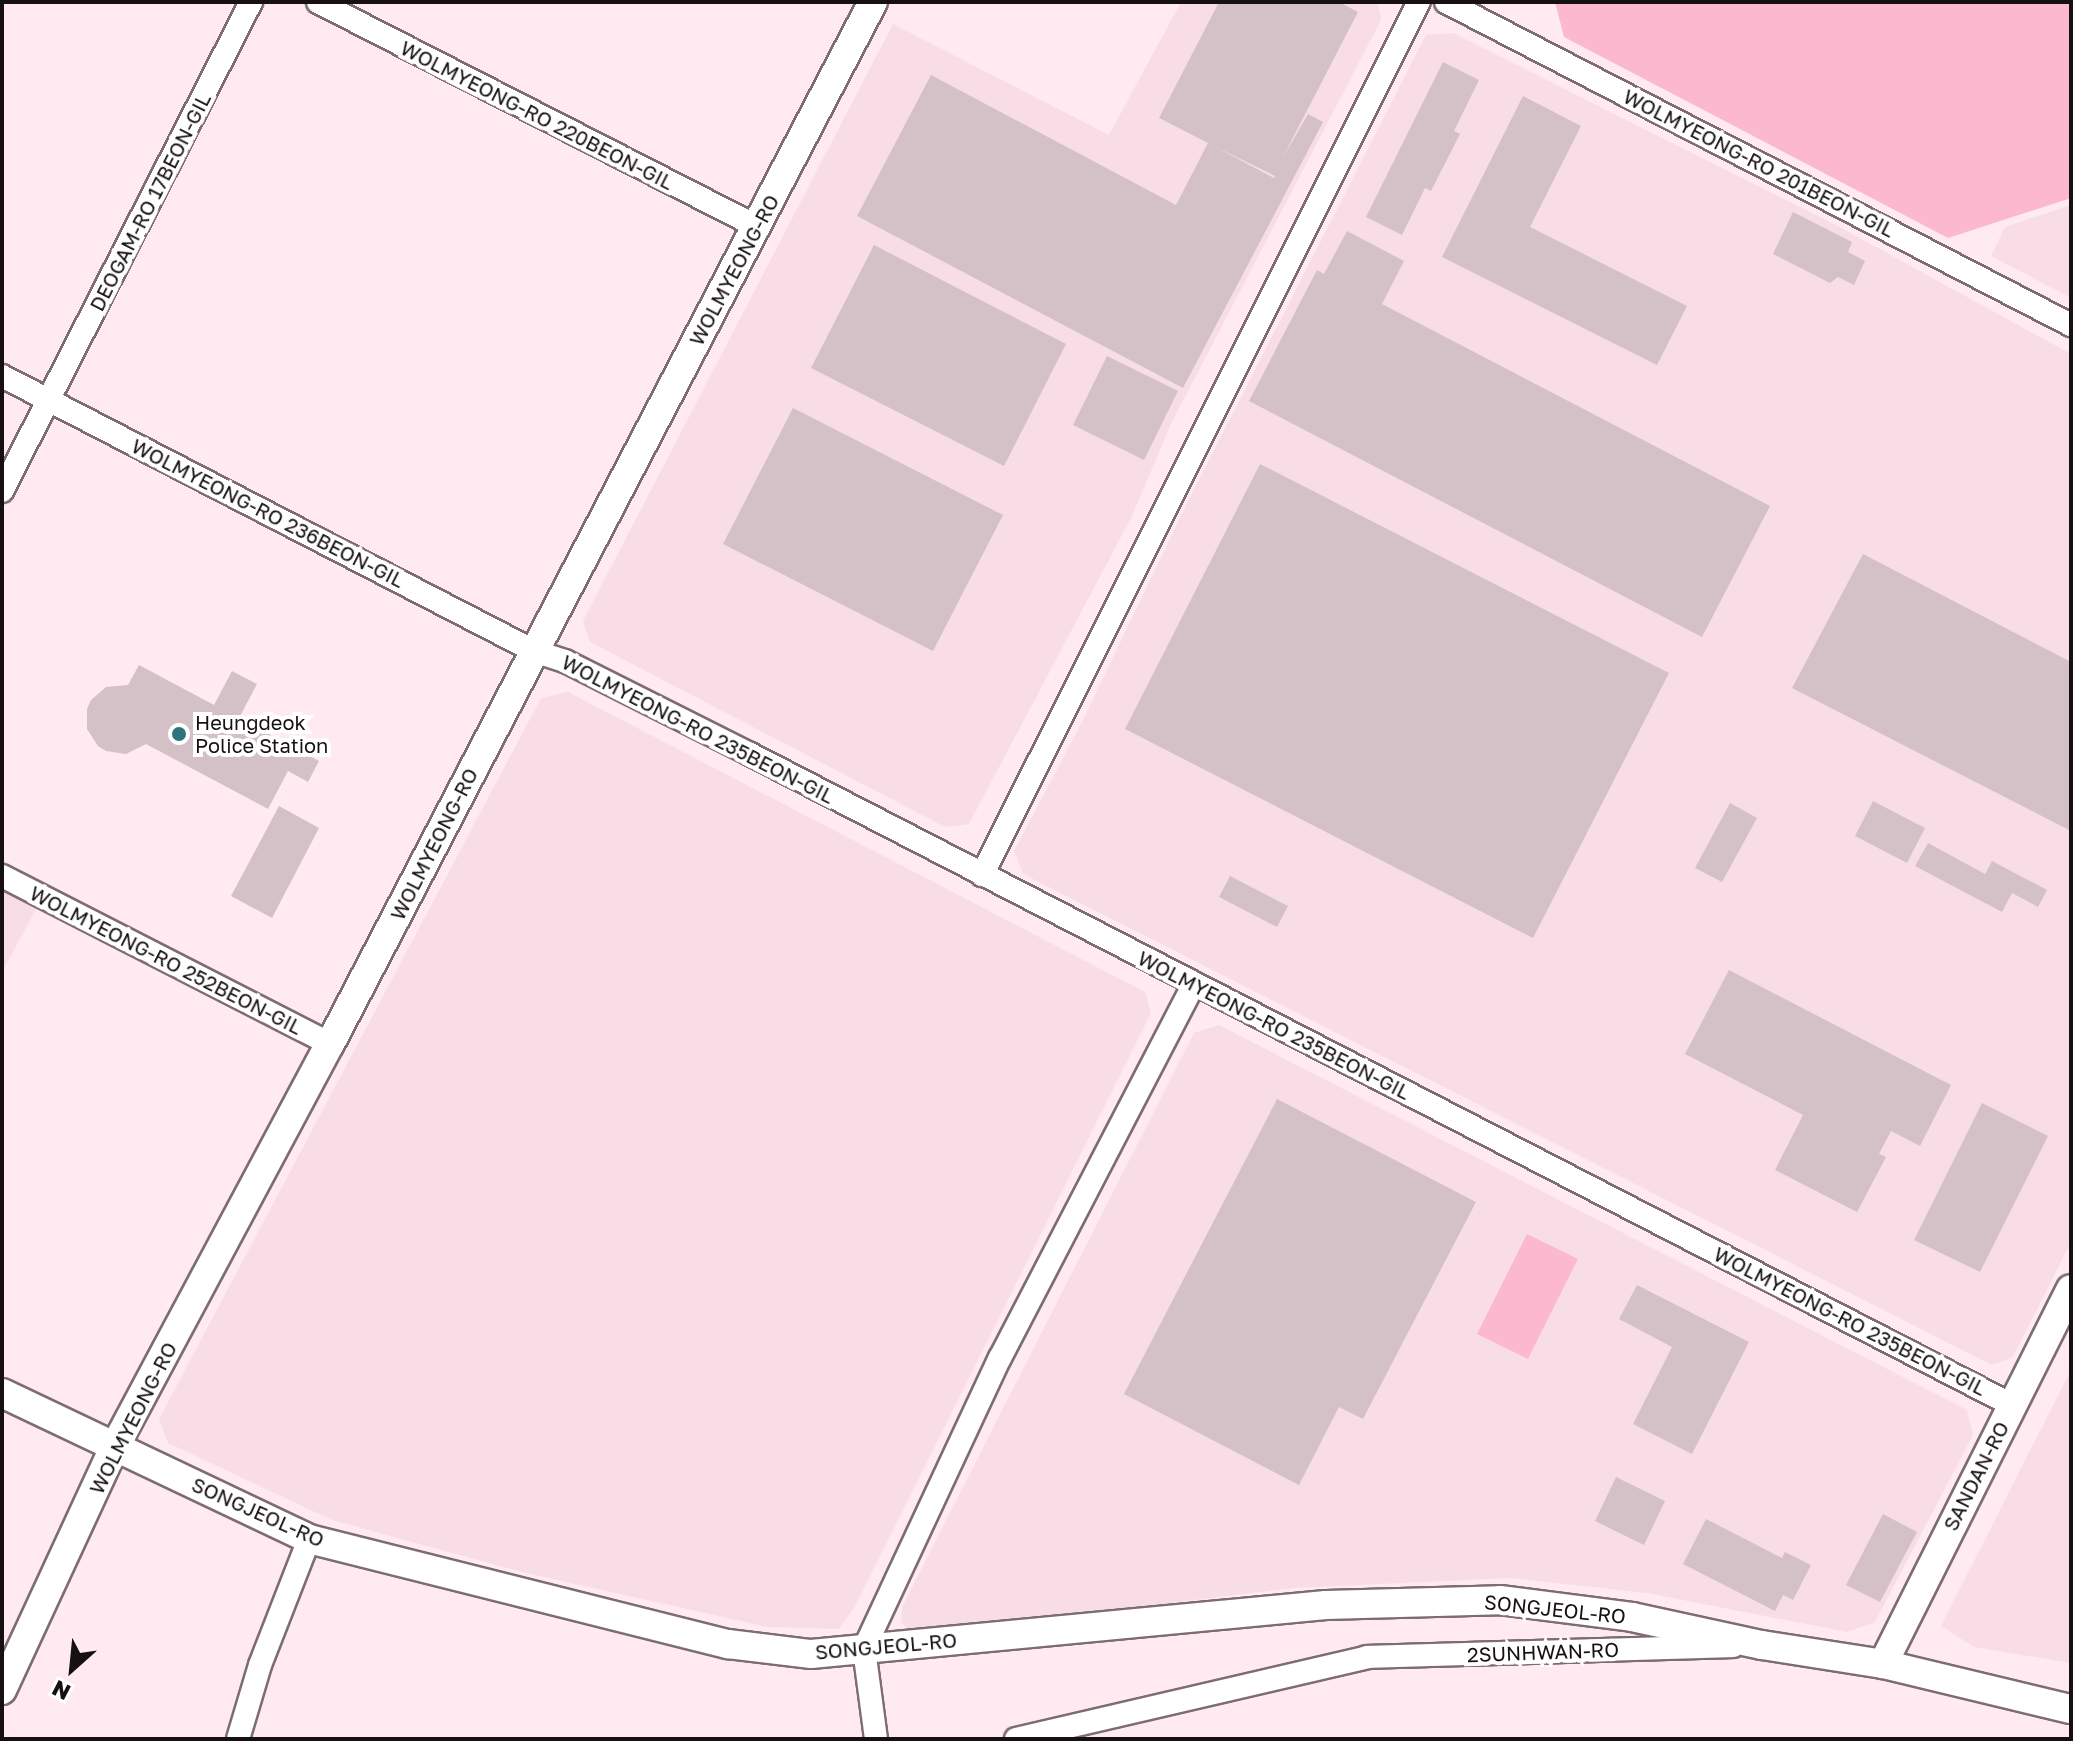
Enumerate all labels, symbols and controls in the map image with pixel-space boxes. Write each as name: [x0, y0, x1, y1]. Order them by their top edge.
street label: WOLMYEONG-RO 220BEON-GIL: [397, 36, 677, 194]
street label: WOLMYEONG-RO 201BEON-GIL: [1619, 84, 1899, 242]
street label: DEOGAM-RO 17BEON-GIL: [85, 89, 215, 315]
street label: WOLMYEONG-RO: [684, 190, 784, 350]
street label: WOLMYEONG-RO 236BEON-GIL: [128, 434, 408, 592]
street label: WOLMYEONG-RO 235BEON-GIL: [558, 650, 838, 808]
place label: Heungdeok Police Station: [195, 710, 328, 757]
marker: Heungdeok Police Station: [170, 725, 188, 743]
street label: WOLMYEONG-RO: [385, 764, 483, 924]
street label: WOLMYEONG-RO 252BEON-GIL: [26, 881, 306, 1039]
street label: WOLMYEONG-RO 235BEON-GIL: [1134, 946, 1414, 1104]
street label: WOLMYEONG-RO 235BEON-GIL: [1710, 1242, 1990, 1400]
street label: WOLMYEONG-RO: [84, 1338, 182, 1498]
street label: SANDAN-RO: [1938, 1417, 2014, 1535]
street label: SONGJEOL-RO: [188, 1472, 328, 1552]
street label: SONGJEOL-RO: [1483, 1590, 1627, 1628]
street label: SONGJEOL-RO: [814, 1628, 958, 1664]
north arrow: [32, 1629, 112, 1709]
street label: 2SUNHWAN-RO: [1467, 1637, 1619, 1667]
text: N: [47, 1675, 74, 1707]

